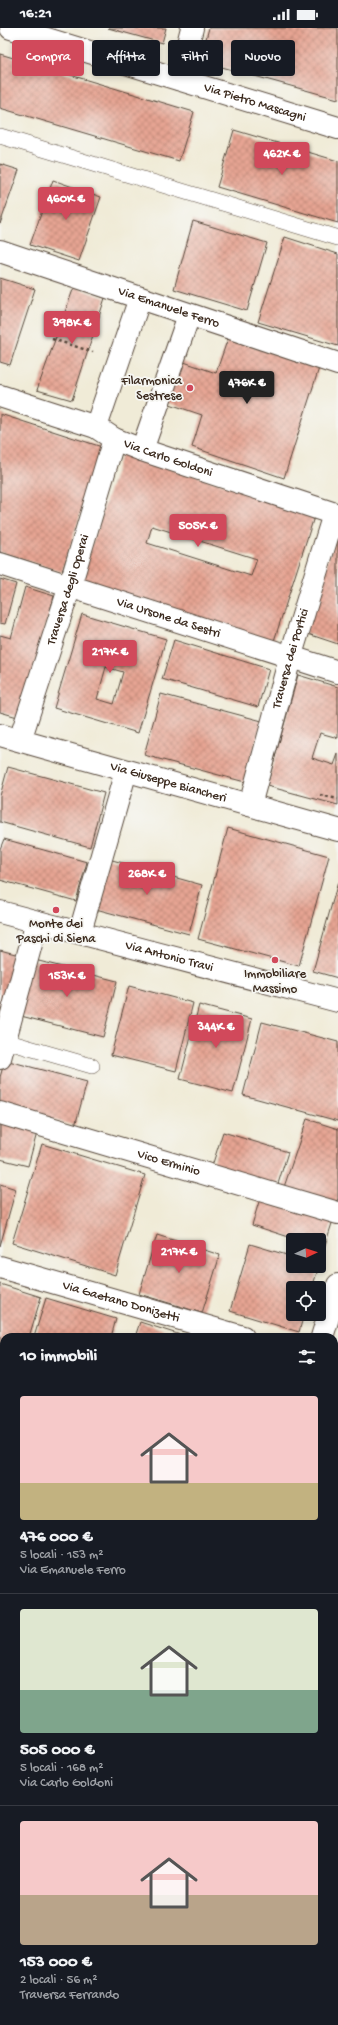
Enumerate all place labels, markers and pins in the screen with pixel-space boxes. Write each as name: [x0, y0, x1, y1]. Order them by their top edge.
pin: 462K €: [249, 142, 315, 176]
pin: 460K €: [33, 187, 99, 221]
pin: 398K €: [39, 311, 105, 345]
pin: 476K €: [214, 371, 280, 405]
place label: Filarmonica Sestrese: [120, 374, 183, 404]
marker: Filarmonica Sestrese: [185, 383, 195, 393]
pin: 505K €: [165, 514, 231, 548]
pin: 217K €: [77, 640, 143, 674]
pin: 268K €: [114, 862, 180, 896]
marker: Monte dei Paschi di Siena: [51, 905, 61, 915]
place label: Monte dei Paschi di Siena: [16, 917, 96, 947]
marker: Immobiliare Massimo: [270, 955, 280, 965]
pin: 153K €: [34, 964, 100, 998]
place label: Immobiliare Massimo: [244, 967, 306, 997]
pin: 344K €: [183, 1015, 249, 1049]
pin: 217K €: [146, 1240, 212, 1274]

